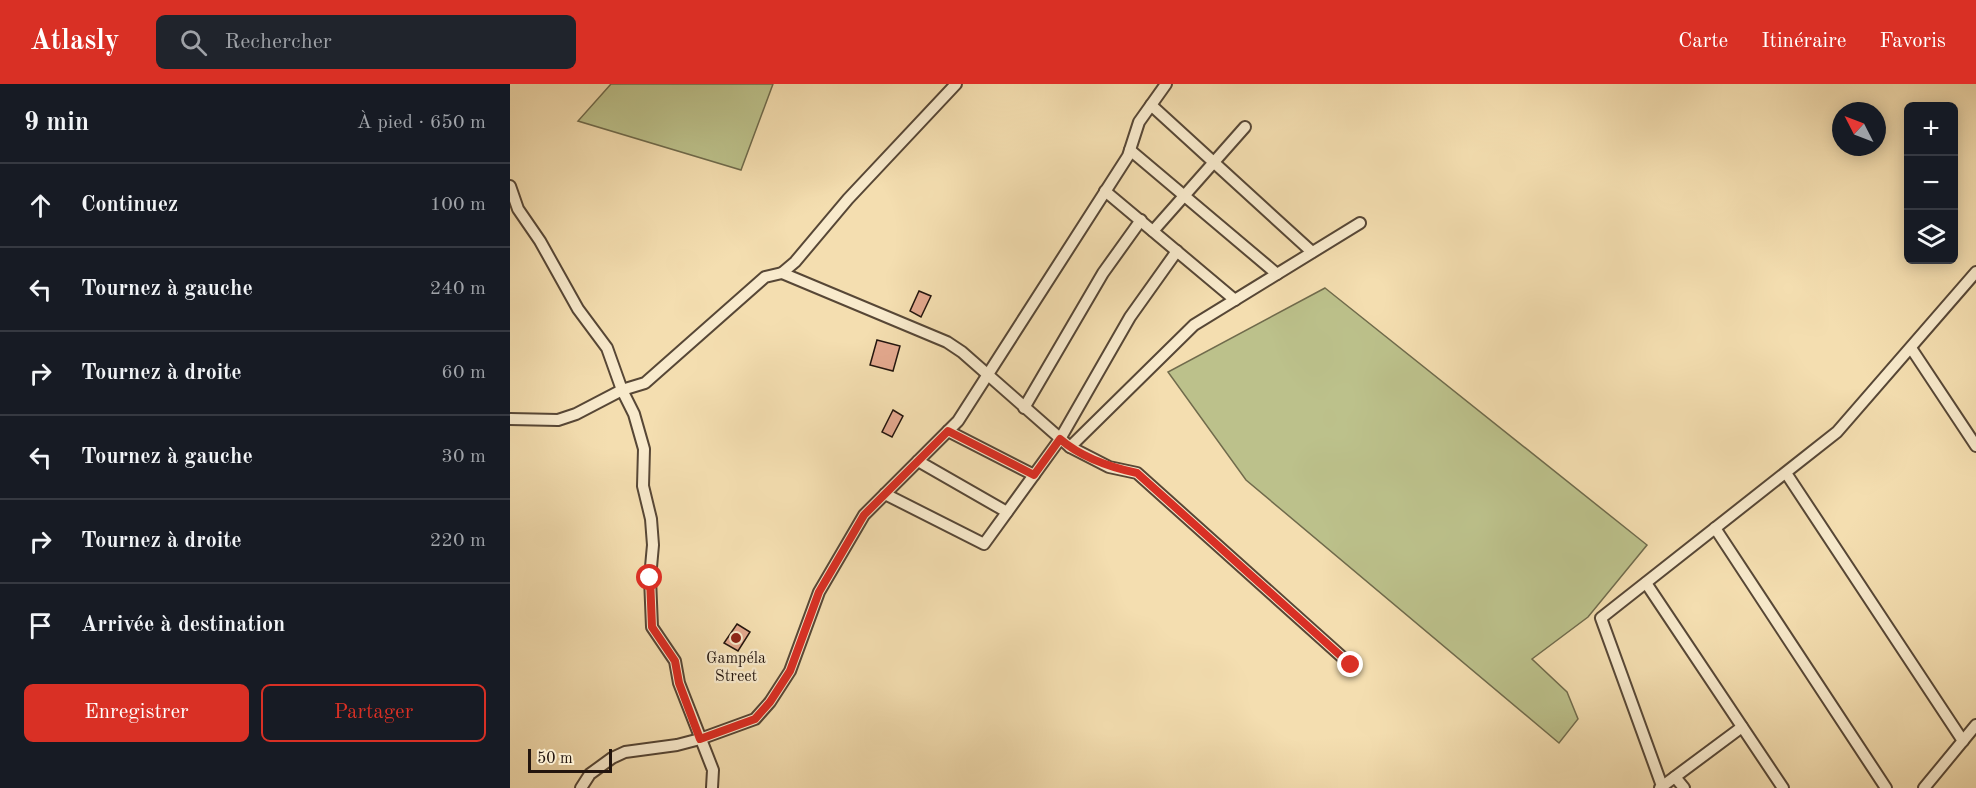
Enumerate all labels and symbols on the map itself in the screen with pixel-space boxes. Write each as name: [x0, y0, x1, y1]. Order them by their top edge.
north arrow: [1832, 102, 1886, 156]
route start: [636, 564, 662, 590]
marker: Gampéla Street: [729, 631, 743, 645]
place label: Gampéla Street: [706, 651, 766, 685]
route end: [1337, 651, 1363, 677]
scale bar: [528, 746, 612, 774]

